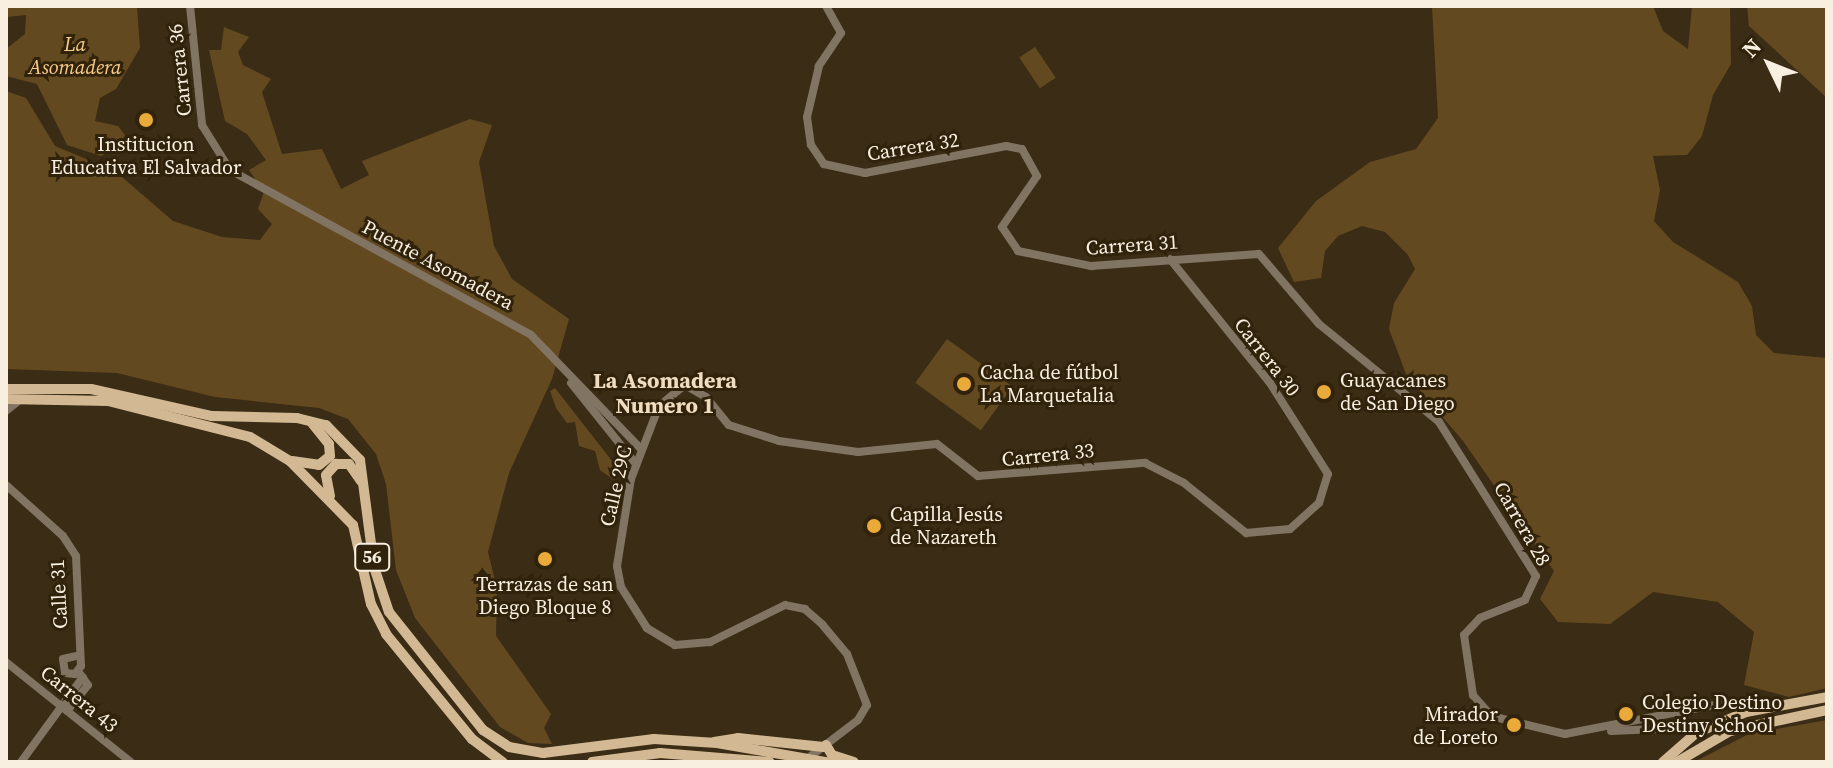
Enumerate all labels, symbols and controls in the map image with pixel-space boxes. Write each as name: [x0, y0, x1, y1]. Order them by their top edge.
street label: Carrera 36: [163, 23, 197, 117]
north arrow: [1729, 24, 1809, 104]
park label: La Asomadera: [29, 32, 121, 79]
text: N: [1735, 32, 1768, 64]
marker: Institucion Educativa El Salvador: [137, 111, 155, 129]
street label: Carrera 32: [865, 128, 961, 166]
place label: Institucion Educativa El Salvador: [51, 132, 241, 179]
street label: Puente Asomadera: [358, 215, 518, 315]
street label: Carrera 31: [1085, 230, 1179, 260]
street label: Carrera 30: [1229, 313, 1305, 401]
place label: Cacha de fútbol La Marquetalia: [980, 360, 1119, 407]
district label: La Asomadera Numero 1: [593, 367, 737, 418]
place label: Guayacanes de San Diego: [1340, 368, 1455, 415]
marker: Cacha de fútbol La Marquetalia: [955, 375, 973, 393]
marker: Guayacanes de San Diego: [1315, 383, 1333, 401]
street label: Carrera 33: [1001, 438, 1095, 472]
street label: Calle 29C: [595, 443, 637, 529]
street label: Carrera 28: [1488, 478, 1556, 570]
place label: Capilla Jesús de Nazareth: [890, 502, 1003, 549]
marker: Capilla Jesús de Nazareth: [865, 517, 883, 535]
road number: 56: [354, 543, 390, 571]
marker: Terrazas de san Diego Bloque 8: [536, 550, 554, 568]
street label: Calle 31: [45, 559, 73, 629]
place label: Terrazas de san Diego Bloque 8: [476, 572, 614, 619]
street label: Carrera 43: [35, 661, 123, 737]
place label: Colegio Destino Destiny School: [1642, 690, 1782, 737]
place label: Mirador de Loreto: [1413, 702, 1498, 749]
marker: Colegio Destino Destiny School: [1617, 705, 1635, 723]
marker: Mirador de Loreto: [1505, 716, 1523, 734]

